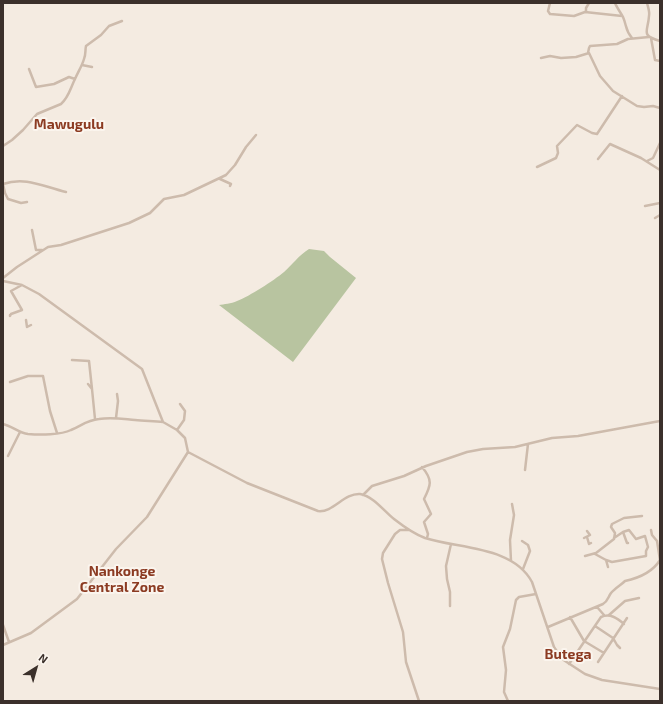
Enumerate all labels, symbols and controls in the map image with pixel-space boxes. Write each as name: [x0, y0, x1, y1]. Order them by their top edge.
district label: Mawugulu: [34, 116, 104, 132]
district label: Nankonge Central Zone: [80, 563, 164, 596]
district label: Butega: [545, 646, 591, 662]
north arrow: [16, 648, 56, 688]
text: N: [36, 650, 51, 666]

